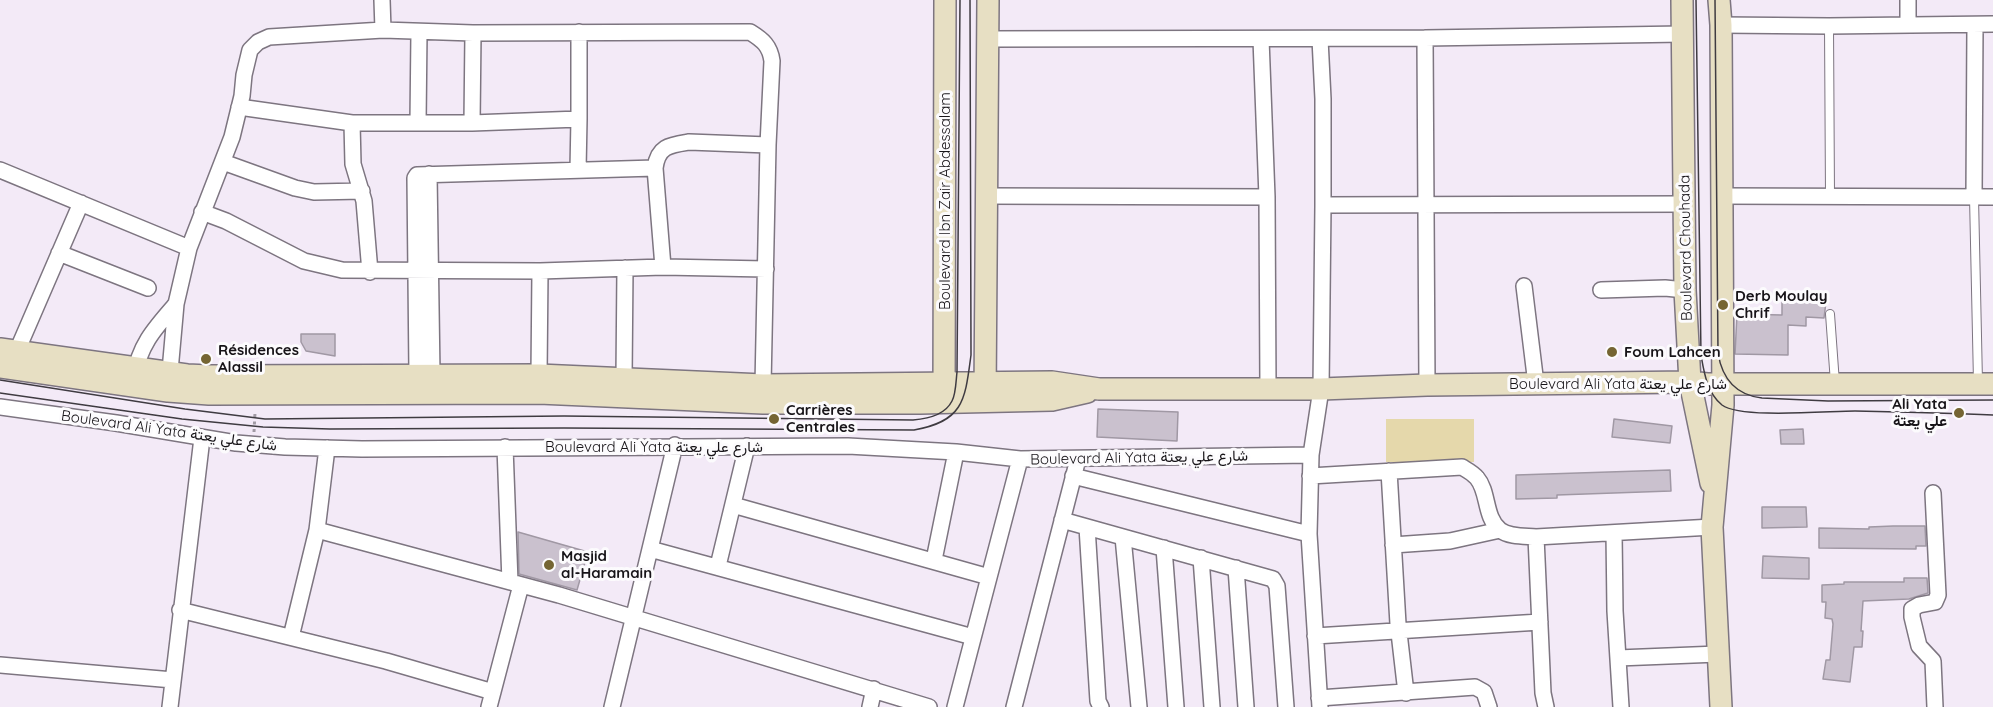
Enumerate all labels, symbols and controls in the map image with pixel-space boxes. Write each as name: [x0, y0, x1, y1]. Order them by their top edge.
street label: Boulevard Ibn Zair Abdessalam: [936, 92, 954, 310]
street label: Boulevard Chouhada: [1676, 175, 1696, 321]
place label: Derb Moulay Chrif: [1735, 287, 1828, 322]
marker: Derb Moulay Chrif: [1716, 298, 1730, 312]
place label: Résidences Alassil: [218, 341, 299, 376]
place label: Foum Lahcen: [1624, 343, 1721, 361]
marker: Foum Lahcen: [1605, 345, 1619, 359]
marker: Résidences Alassil: [199, 352, 213, 366]
street label: Boulevard Ali Yata شارع علي يعتة: [1509, 375, 1727, 393]
place label: Ali Yata علي يعتة: [1892, 395, 1947, 430]
place label: Carrières Centrales: [786, 401, 855, 436]
marker: Ali Yata علي يعتة: [1952, 406, 1966, 420]
street label: Boulevard Ali Yata شارع علي يعتة: [60, 407, 278, 455]
marker: Carrières Centrales: [767, 412, 781, 426]
street label: Boulevard Ali Yata شارع علي يعتة: [545, 438, 763, 456]
street label: Boulevard Ali Yata شارع علي يعتة: [1030, 447, 1248, 469]
place label: Masjid al-Haramain: [561, 547, 652, 582]
marker: Masjid al-Haramain: [542, 558, 556, 572]

